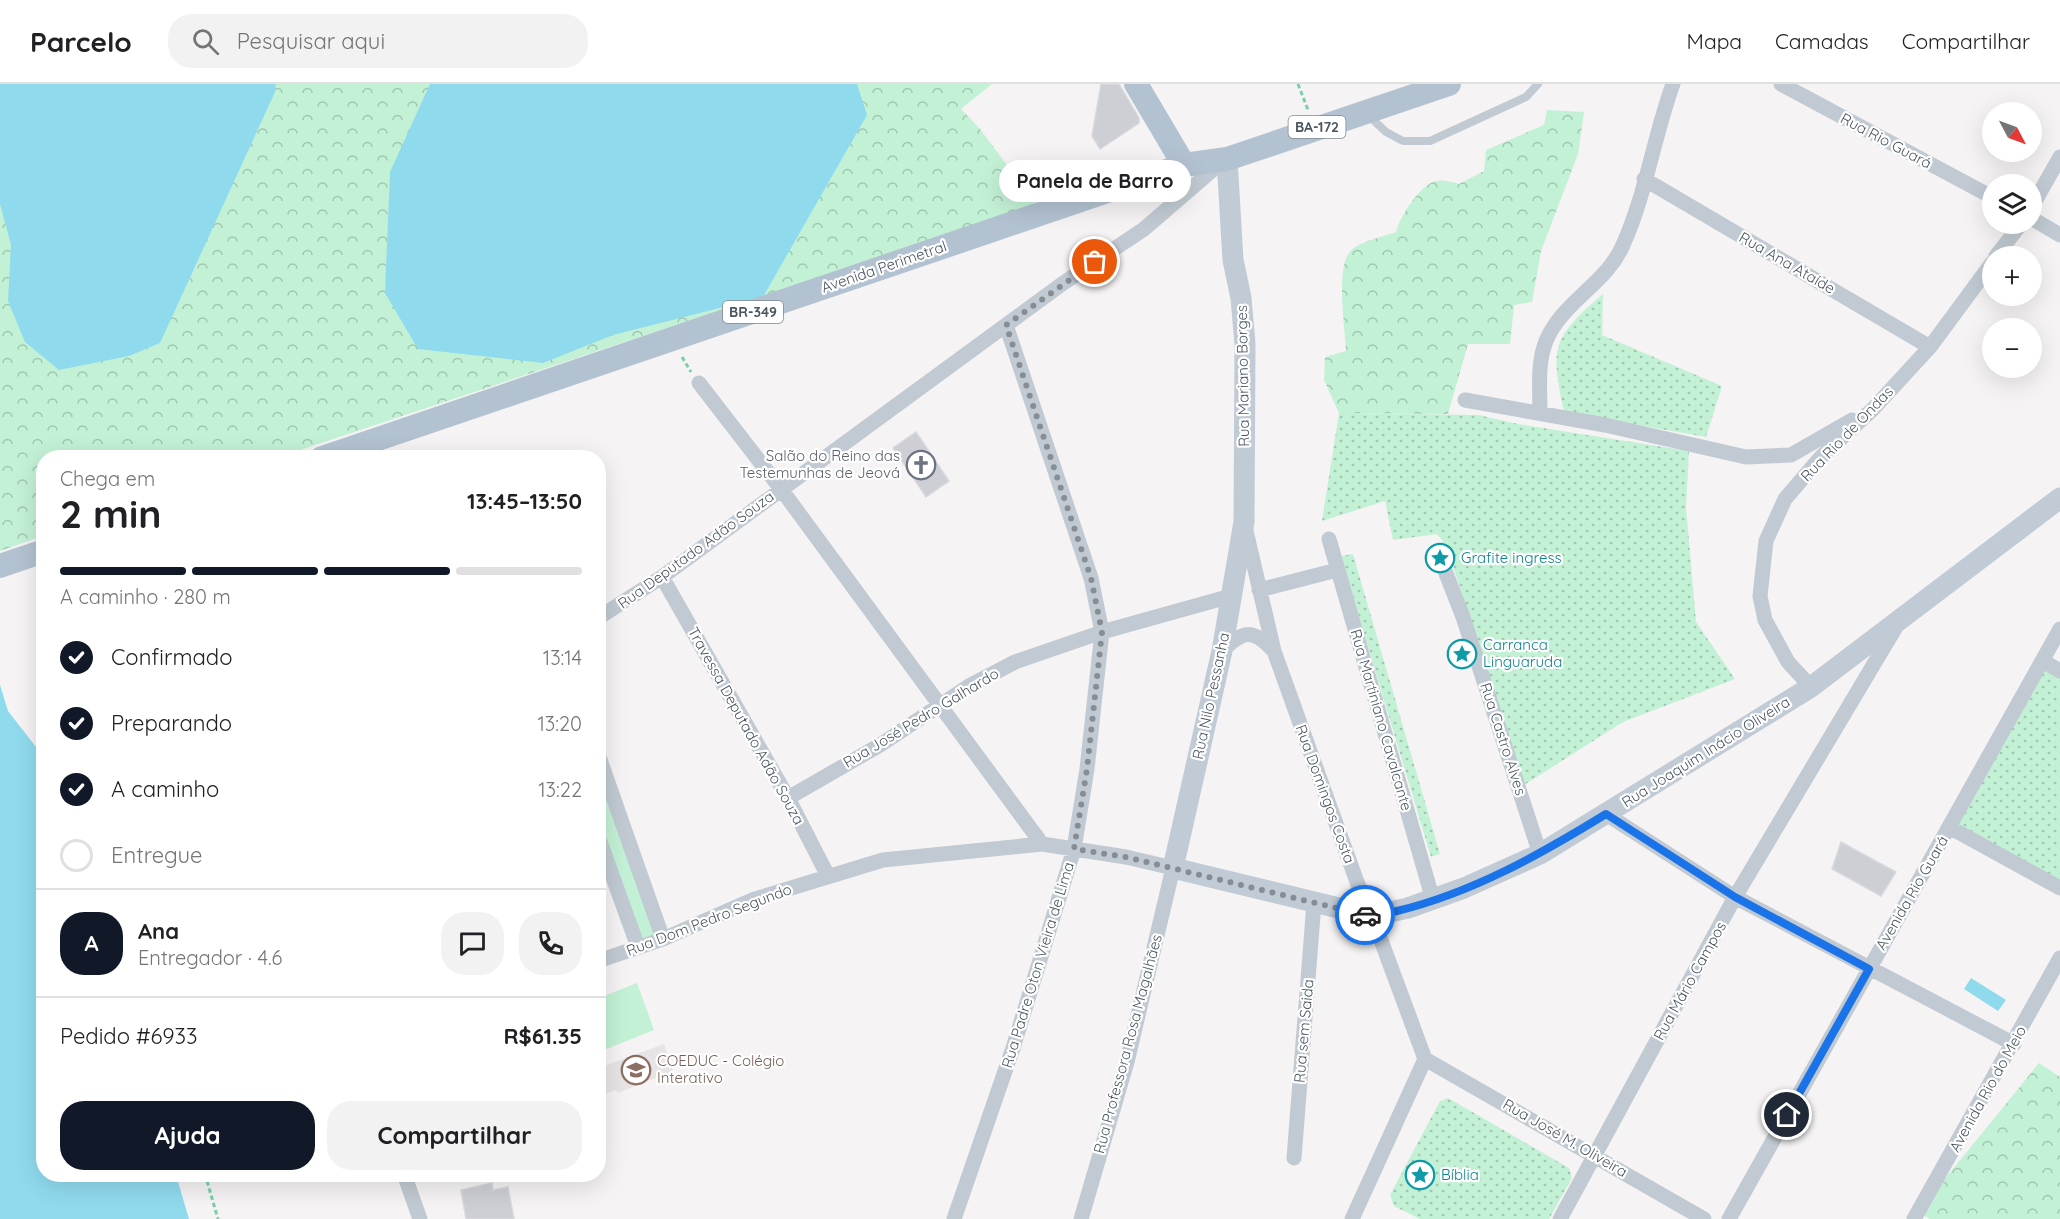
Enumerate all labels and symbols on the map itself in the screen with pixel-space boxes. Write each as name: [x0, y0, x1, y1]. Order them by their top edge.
north arrow: [1982, 102, 2042, 162]
street label: Rua Rio Guará: [1837, 109, 1935, 173]
road number: BA-172: [1288, 116, 1346, 138]
callout: Panela de Barro: [999, 160, 1191, 202]
street label: Rua Ana Ataíde: [1736, 227, 1839, 298]
street label: Avenida Perimetral: [819, 236, 949, 297]
pin: [1069, 236, 1120, 287]
road number: BR-349: [723, 301, 783, 323]
street label: Rua Mariano Borges: [1232, 305, 1253, 447]
street label: Rua Rio de Ondas: [1796, 382, 1897, 485]
place label: Salão do Reino das Testemunhas de Jeová: [739, 446, 900, 482]
church icon: Salão do Reino das Testemunhas de Jeová: [905, 449, 937, 481]
street label: Rua Deputado Adão Souza: [614, 487, 777, 613]
place icon: Grafite ingress: [1424, 542, 1456, 574]
place label: Grafite ingress: [1461, 548, 1562, 567]
street label: Travessa Deputado Adão Souza: [684, 624, 809, 828]
street label: Rua Martiniano Cavalcante: [1346, 627, 1417, 813]
street label: Rua Nilo Pessanha: [1188, 631, 1233, 761]
place label: Carranca Linguaruda: [1483, 635, 1562, 671]
place icon: Carranca Linguaruda: [1446, 638, 1478, 670]
street label: Rua José Pedro Galhardo: [839, 664, 1002, 772]
street label: Rua Castro Alves: [1476, 680, 1531, 798]
street label: Rua Joaquim Inácio Oliveira: [1618, 692, 1793, 811]
street label: Rua Domingos Costa: [1291, 722, 1359, 866]
street label: Avenida Rio Guará: [1871, 832, 1952, 953]
street label: Rua Padre Oton Vieira de Lima: [997, 860, 1078, 1070]
street label: Rua Dom Pedro Segundo: [623, 879, 794, 960]
courier: [1335, 885, 1395, 945]
street label: Rua Mário Campos: [1649, 918, 1730, 1044]
street label: Rua Professora Rosa Magalhães: [1089, 932, 1166, 1156]
street label: Rua sem Saida: [1290, 978, 1317, 1084]
street label: Avenida Rio do Meio: [1945, 1022, 2030, 1155]
place label: COEDUC - Colégio Interativo: [657, 1051, 784, 1087]
school or university icon: COEDUC - Colégio Interativo: [620, 1054, 652, 1086]
pin: [1761, 1089, 1812, 1140]
street label: Rua José M. Oliveira: [1500, 1094, 1631, 1181]
place icon: Bíblia: [1404, 1159, 1436, 1191]
place label: Bíblia: [1441, 1165, 1479, 1184]

